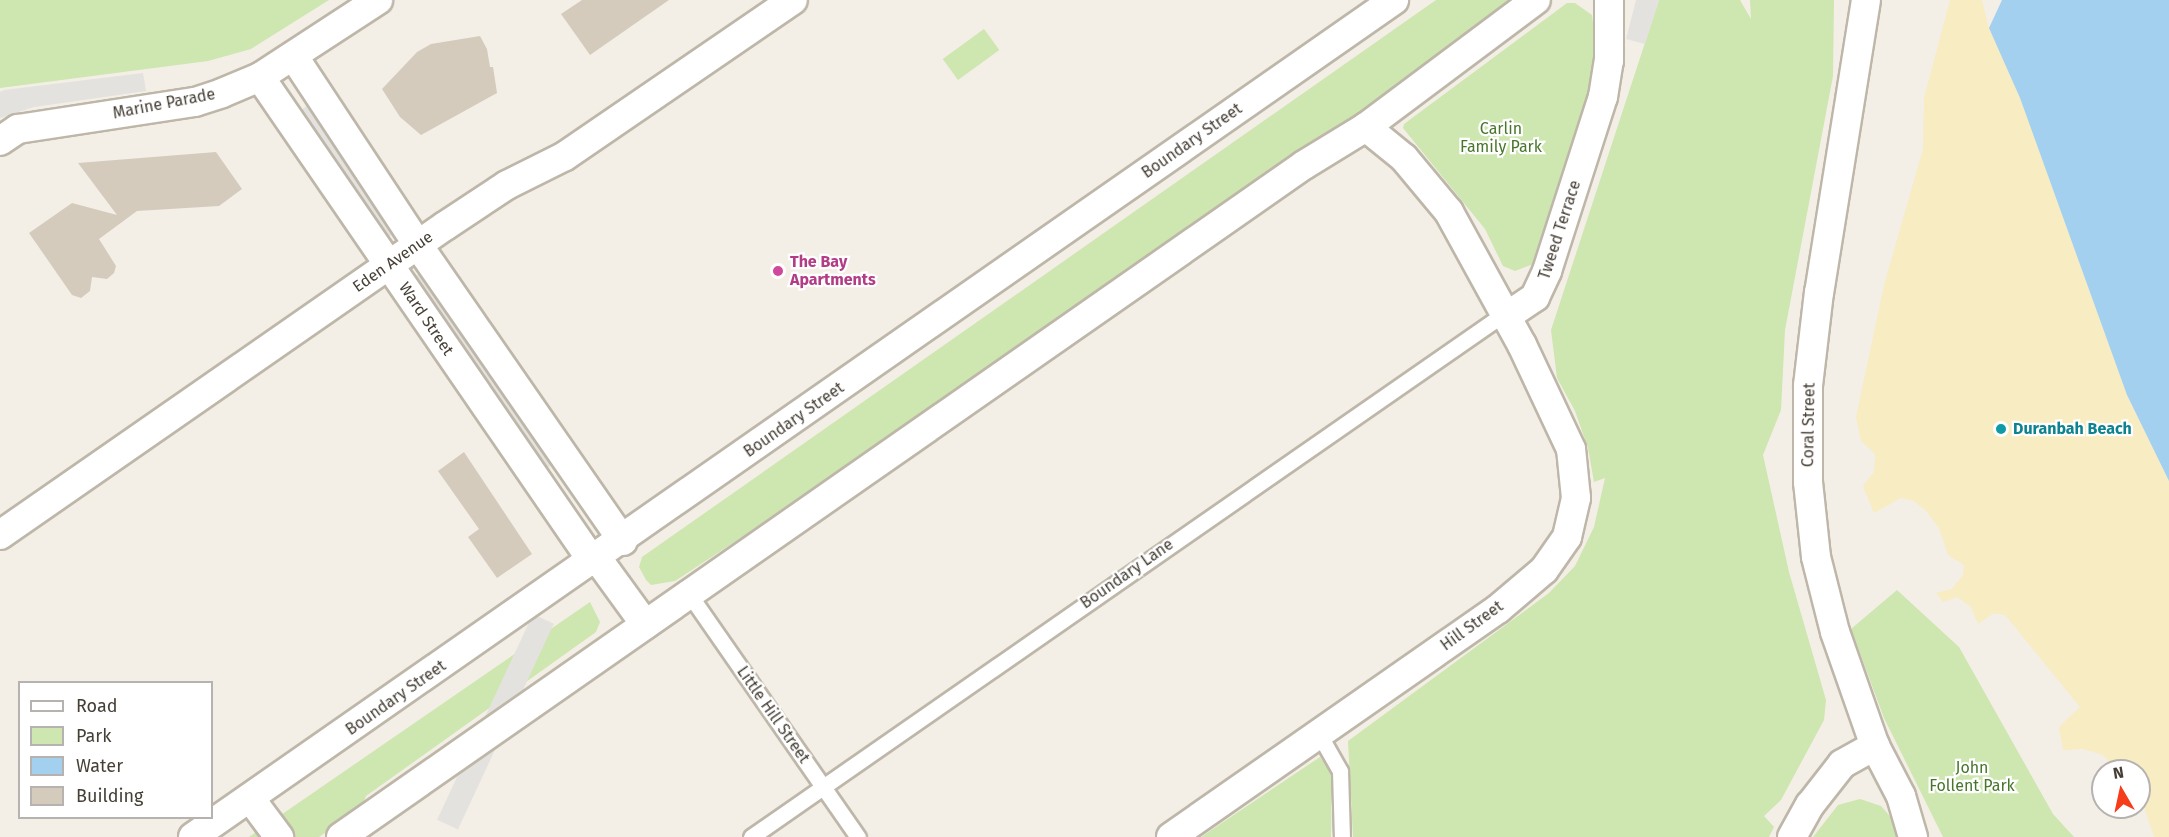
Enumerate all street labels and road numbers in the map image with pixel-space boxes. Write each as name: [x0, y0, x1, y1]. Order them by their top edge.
street label: Marine Parade: [111, 85, 217, 123]
street label: Boundary Street: [1138, 99, 1246, 183]
street label: Tweed Terrace: [1535, 178, 1585, 282]
street label: Eden Avenue: [349, 227, 437, 297]
street label: Ward Street: [394, 279, 458, 359]
street label: Boundary Street: [740, 378, 848, 462]
street label: Coral Street: [1799, 383, 1819, 467]
street label: Boundary Lane: [1077, 535, 1177, 613]
street label: Hill Street: [1437, 597, 1507, 655]
street label: Boundary Street: [342, 656, 450, 740]
street label: Little Hill Street: [732, 663, 814, 767]

